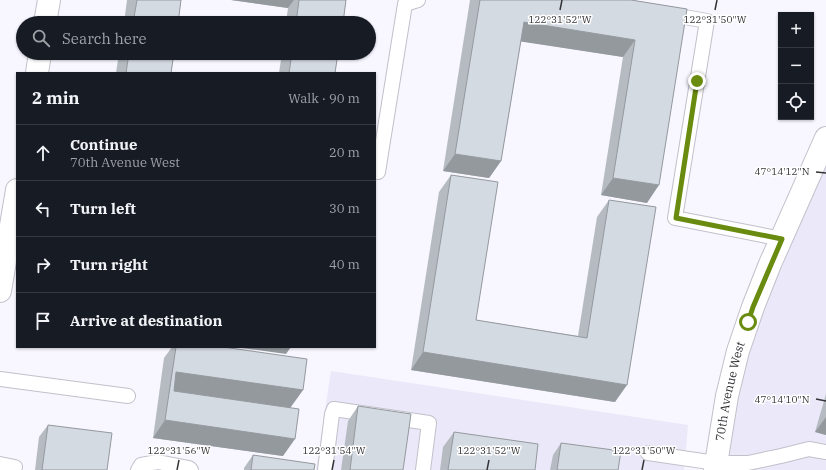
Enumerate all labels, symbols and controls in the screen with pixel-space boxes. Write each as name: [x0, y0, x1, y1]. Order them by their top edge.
map controls: [778, 12, 814, 120]
button: +: [778, 12, 814, 48]
text: 122°31'52"W: [528, 13, 592, 26]
text: 122°31'50"W: [683, 13, 747, 26]
search box: [16, 16, 376, 60]
icon: search: [30, 27, 52, 49]
text: Search here: [62, 29, 147, 48]
button: −: [778, 48, 814, 84]
route end: [688, 72, 706, 90]
button: locate: [778, 84, 814, 120]
text: 2 min: [32, 87, 80, 109]
text: Walk · 90 m: [288, 90, 360, 107]
text: Continue: [70, 135, 137, 154]
icon: ahead: [32, 142, 54, 164]
text: 20 m: [329, 144, 360, 161]
text: 70th Avenue West: [70, 154, 180, 171]
text: 47°14'12"N: [755, 165, 810, 178]
icon: left: [32, 198, 54, 220]
text: Turn left: [70, 199, 136, 218]
text: 30 m: [329, 200, 360, 217]
icon: right: [32, 254, 54, 276]
text: Turn right: [70, 255, 148, 274]
text: 40 m: [329, 256, 360, 273]
icon: arrive: [32, 310, 54, 332]
text: Arrive at destination: [70, 311, 222, 330]
route start: [739, 313, 757, 331]
street label: 70th Avenue West: [712, 339, 748, 442]
text: 47°14'10"N: [755, 393, 810, 406]
text: 122°31'56"W: [147, 444, 211, 457]
text: 122°31'54"W: [302, 444, 366, 457]
text: 122°31'52"W: [457, 444, 521, 457]
text: 122°31'50"W: [612, 444, 676, 457]

